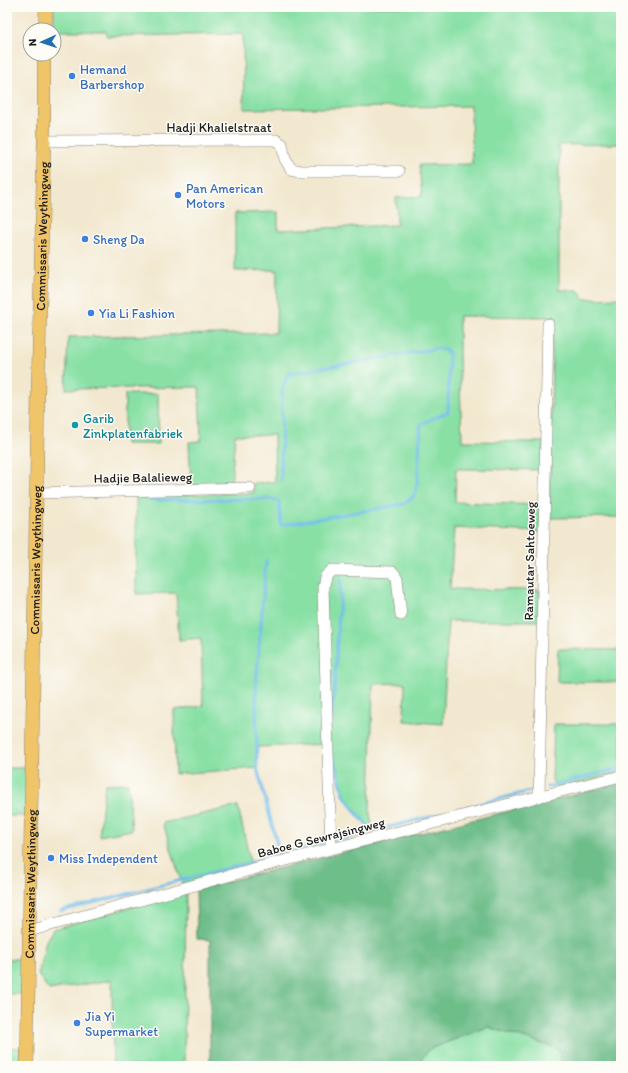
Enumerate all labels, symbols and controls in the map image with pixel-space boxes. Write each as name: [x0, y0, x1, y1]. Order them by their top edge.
north arrow: [22, 22, 62, 62]
text: N: [26, 38, 39, 47]
place label: Hemand Barbershop: [80, 62, 144, 92]
marker: Hemand Barbershop: [67, 71, 77, 81]
street label: Hadji Khalielstraat: [166, 120, 272, 135]
street label: Commissaris Weythingweg: [33, 161, 52, 311]
place label: Pan American Motors: [186, 181, 263, 211]
marker: Pan American Motors: [173, 190, 183, 200]
place label: Sheng Da: [93, 232, 145, 247]
marker: Sheng Da: [80, 234, 90, 244]
place label: Yia Li Fashion: [99, 306, 176, 321]
marker: Yia Li Fashion: [86, 308, 96, 318]
place label: Garib Zinkplatenfabriek: [83, 411, 183, 441]
marker: Garib Zinkplatenfabriek: [70, 420, 80, 430]
street label: Hadjie Balalieweg: [93, 469, 193, 486]
street label: Commissaris Weythingweg: [27, 485, 44, 635]
street label: Ramautar Sahtoeweg: [521, 501, 538, 621]
street label: Commissaris Weythingweg: [22, 809, 39, 959]
street label: Baboe G Sewrajsingweg: [256, 814, 387, 861]
place label: Miss Independent: [59, 851, 158, 866]
marker: Miss Independent: [46, 853, 56, 863]
place label: Jia Yi Supermarket: [85, 1009, 158, 1039]
marker: Jia Yi Supermarket: [72, 1018, 82, 1028]

